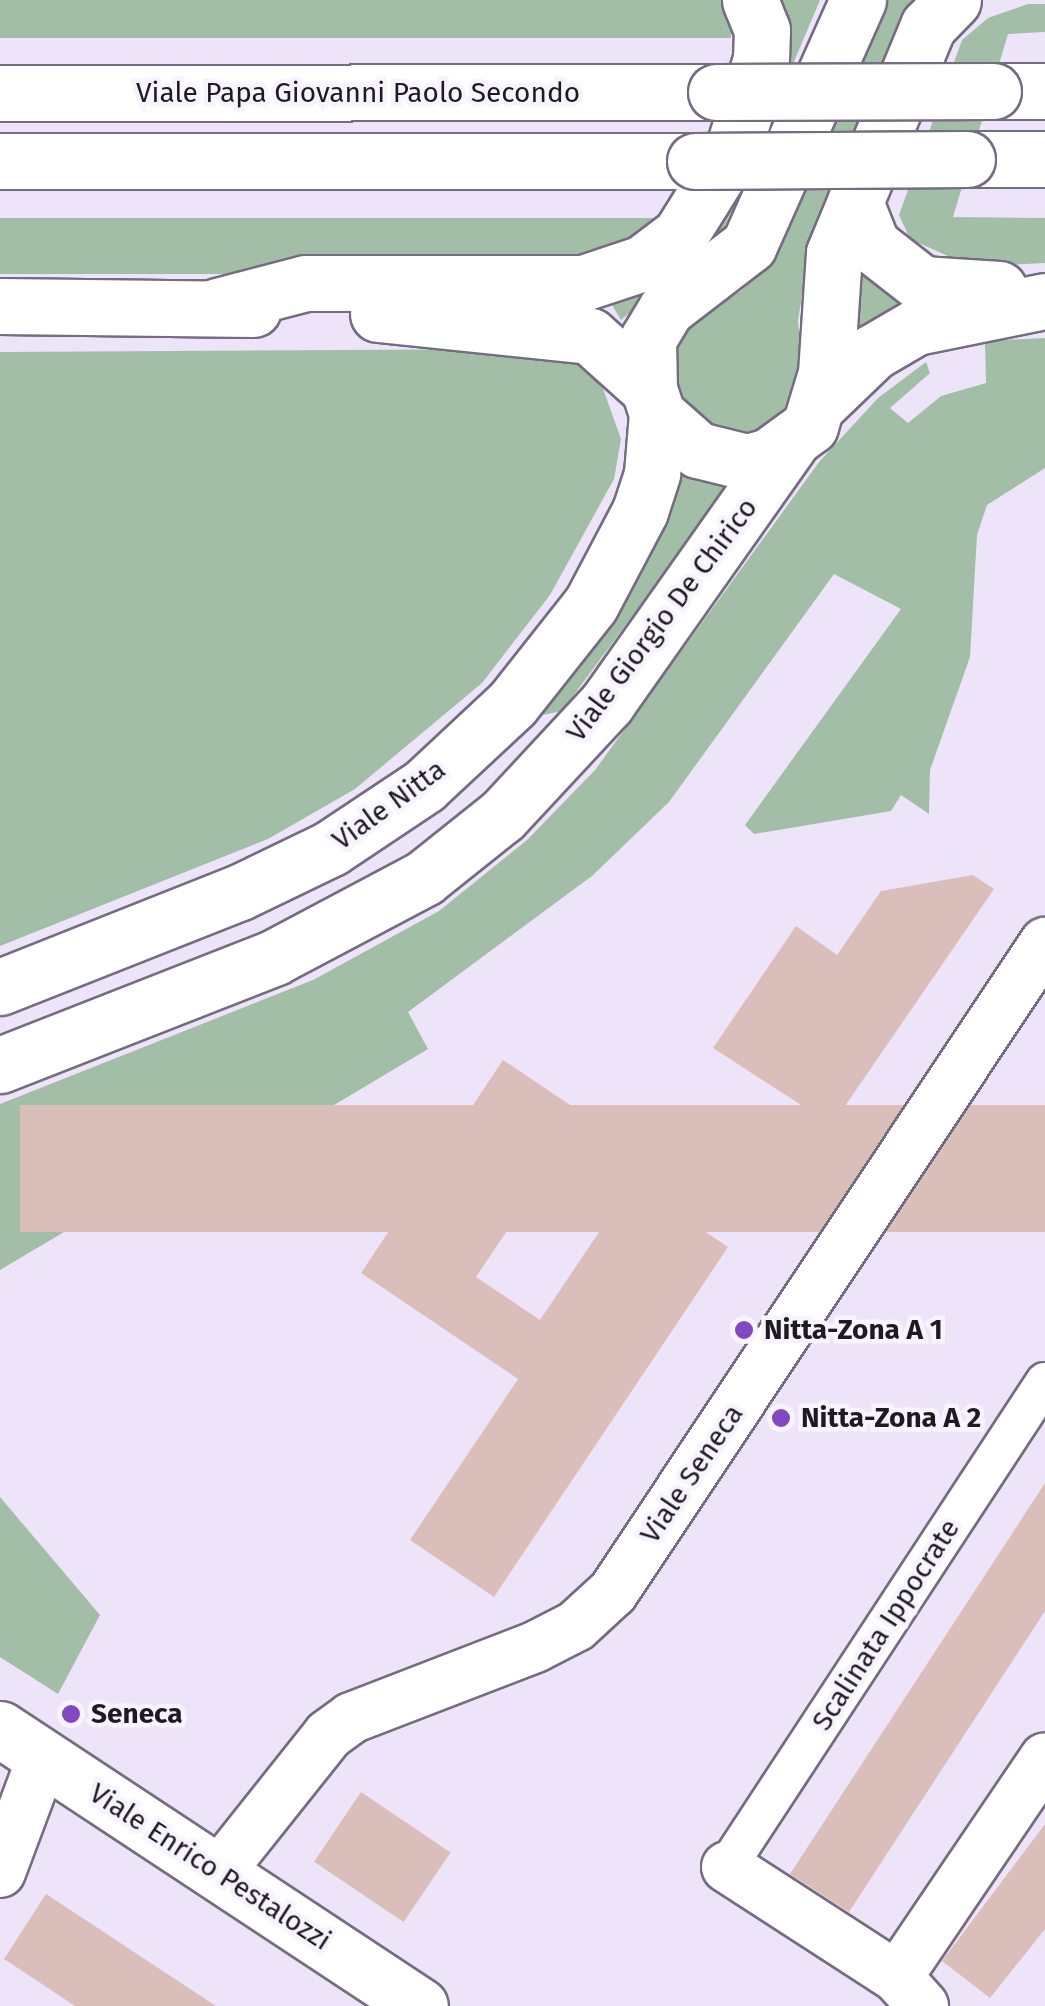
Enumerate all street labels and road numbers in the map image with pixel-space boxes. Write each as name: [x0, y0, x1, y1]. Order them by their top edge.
street label: Viale Papa Giovanni Paolo Secondo: [136, 76, 580, 110]
street label: Viale Giorgio De Chirico: [560, 492, 764, 748]
street label: Viale Nitta: [326, 753, 452, 857]
street label: Viale Seneca: [633, 1398, 751, 1550]
street label: Scalinata Ippocrate: [805, 1513, 967, 1737]
street label: Viale Enrico Pestalozzi: [83, 1776, 337, 1958]

